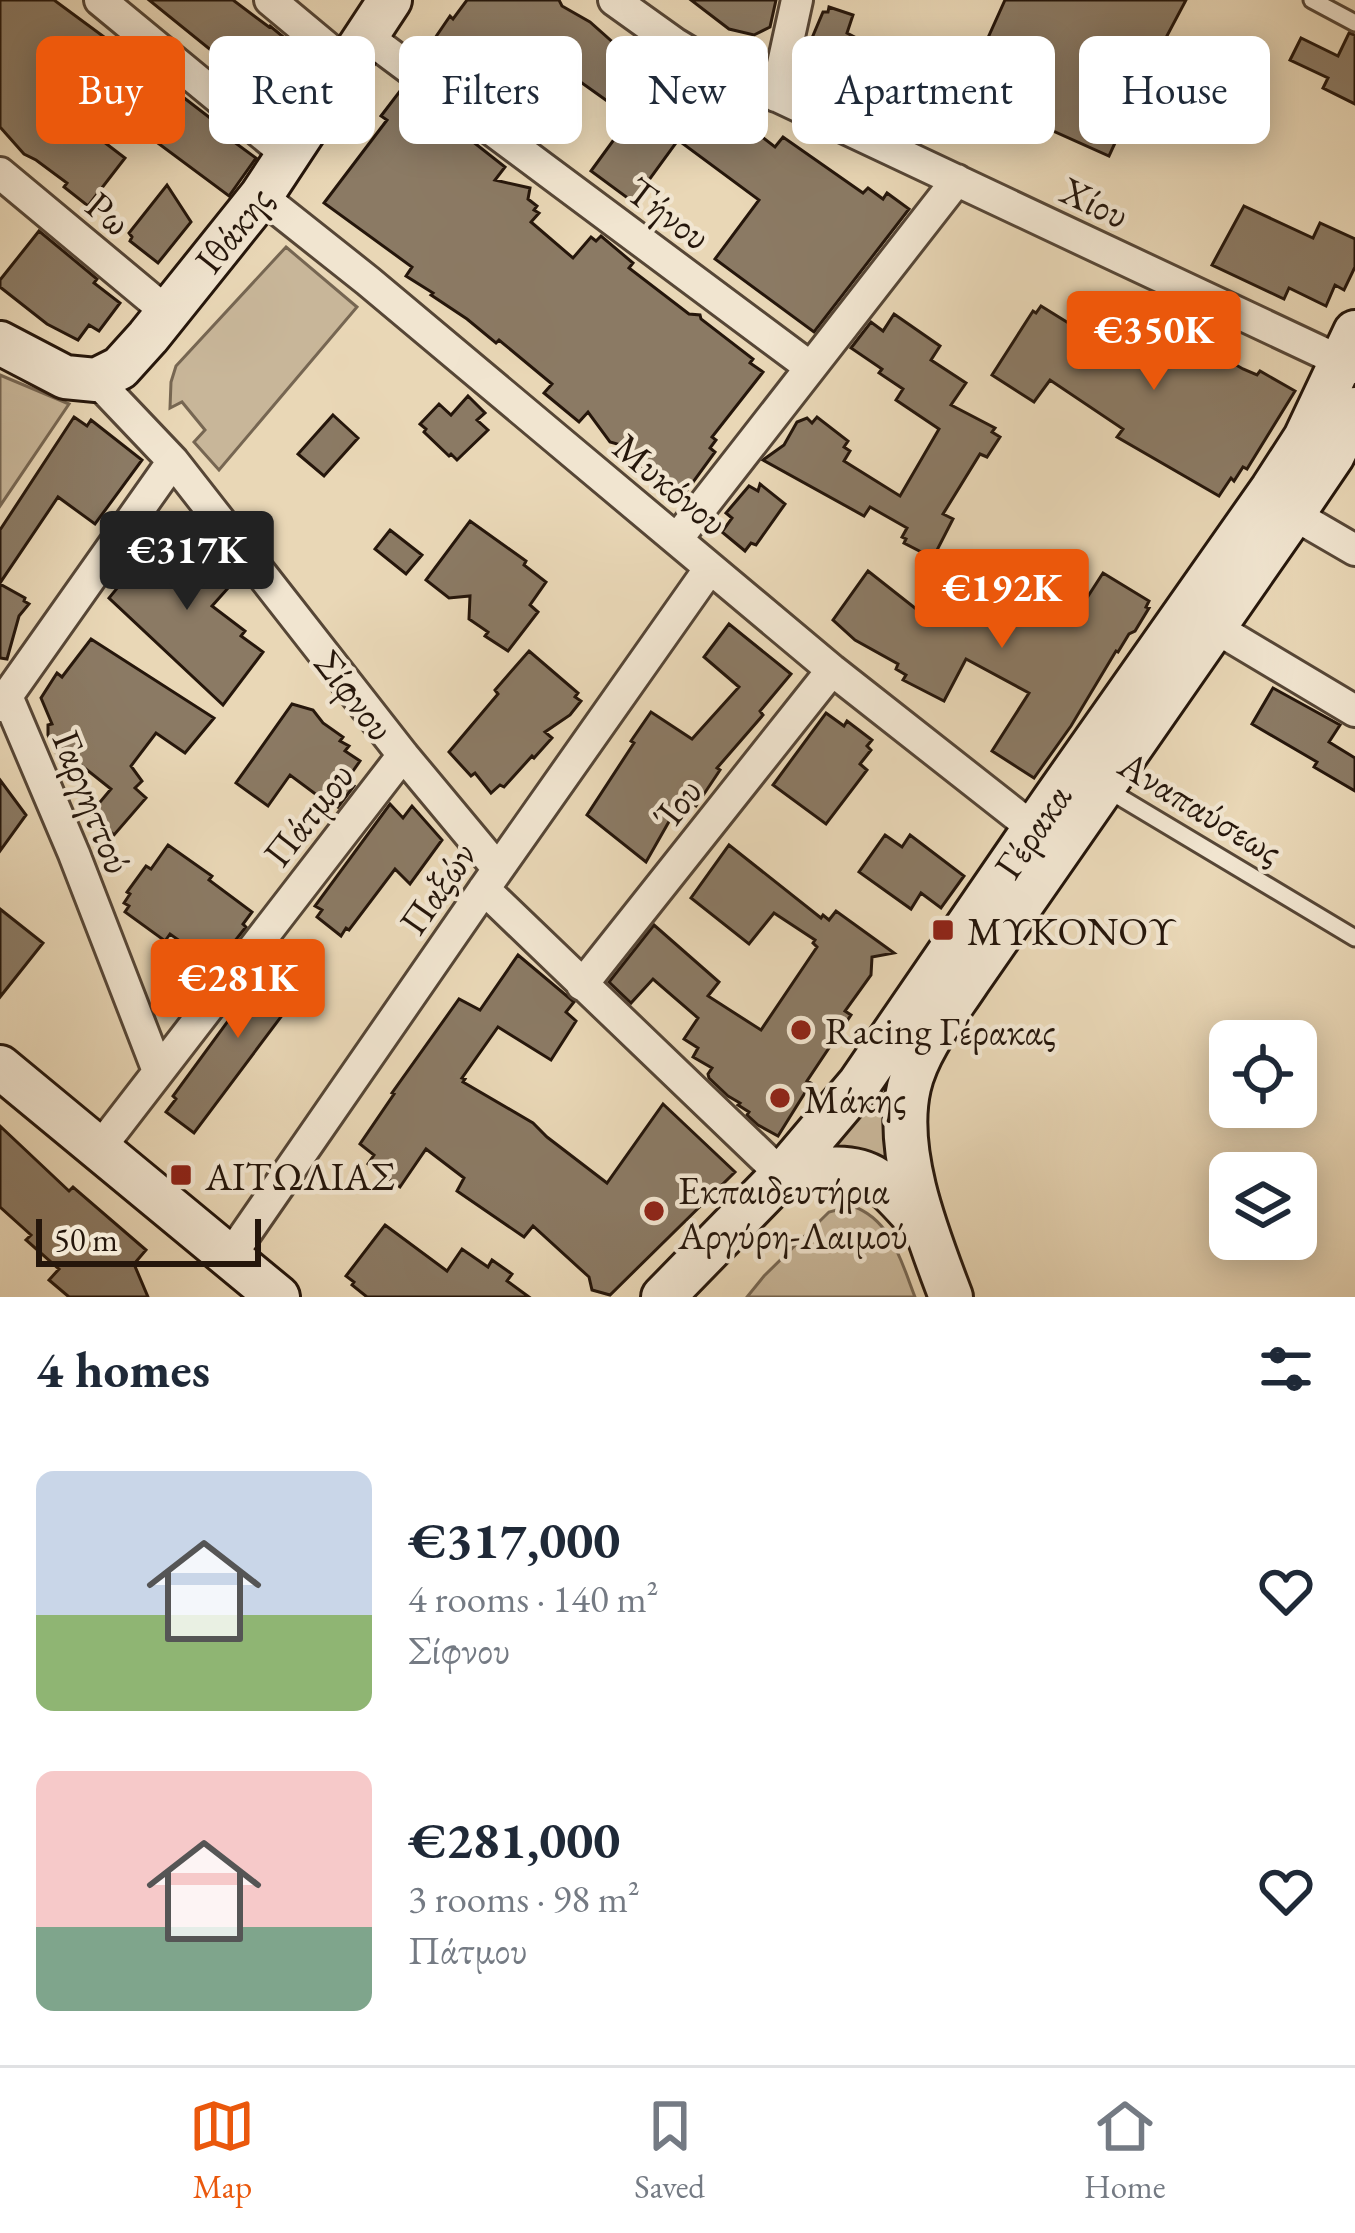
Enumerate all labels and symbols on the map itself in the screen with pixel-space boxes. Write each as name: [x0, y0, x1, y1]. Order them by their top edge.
street label: Χίου: [1052, 164, 1137, 240]
street label: Τήνου: [616, 165, 721, 262]
street label: Ιθάκης: [183, 175, 283, 283]
street label: Ρω: [76, 180, 142, 247]
pin: €350K: [1070, 291, 1238, 393]
street label: Μυκόνου: [603, 422, 738, 547]
pin: €317K: [103, 511, 271, 613]
pin: €192K: [918, 549, 1086, 651]
street label: Σίφνου: [303, 639, 406, 751]
street label: Γαργηττού: [41, 723, 144, 881]
street label: Αναπαύσεως: [1109, 738, 1292, 876]
street label: Πάτμου: [252, 752, 365, 877]
street label: Ίου: [642, 767, 713, 839]
street label: Γέρακα: [982, 774, 1083, 888]
street label: Παξών: [387, 832, 488, 945]
place label: ΜΥΚΟΝΟΥ: [967, 905, 1177, 956]
marker: ΜΥΚΟΝΟΥ: [930, 917, 956, 943]
pin: €281K: [154, 939, 322, 1041]
place label: Racing Γέρακας: [825, 1005, 1056, 1056]
marker: Racing Γέρακας: [788, 1017, 814, 1043]
place label: Μάκης: [804, 1073, 906, 1124]
marker: Μάκης: [767, 1085, 793, 1111]
place label: ΑΙΤΩΛΙΑΣ: [204, 1150, 395, 1201]
marker: ΑΙΤΩΛΙΑΣ: [168, 1162, 194, 1188]
place label: Εκπαιδευτήρια Αργύρη-Λαιμού: [677, 1164, 908, 1260]
marker: Εκπαιδευτήρια Αργύρη-Λαιμού: [641, 1198, 667, 1224]
scale bar: [36, 1213, 261, 1266]

